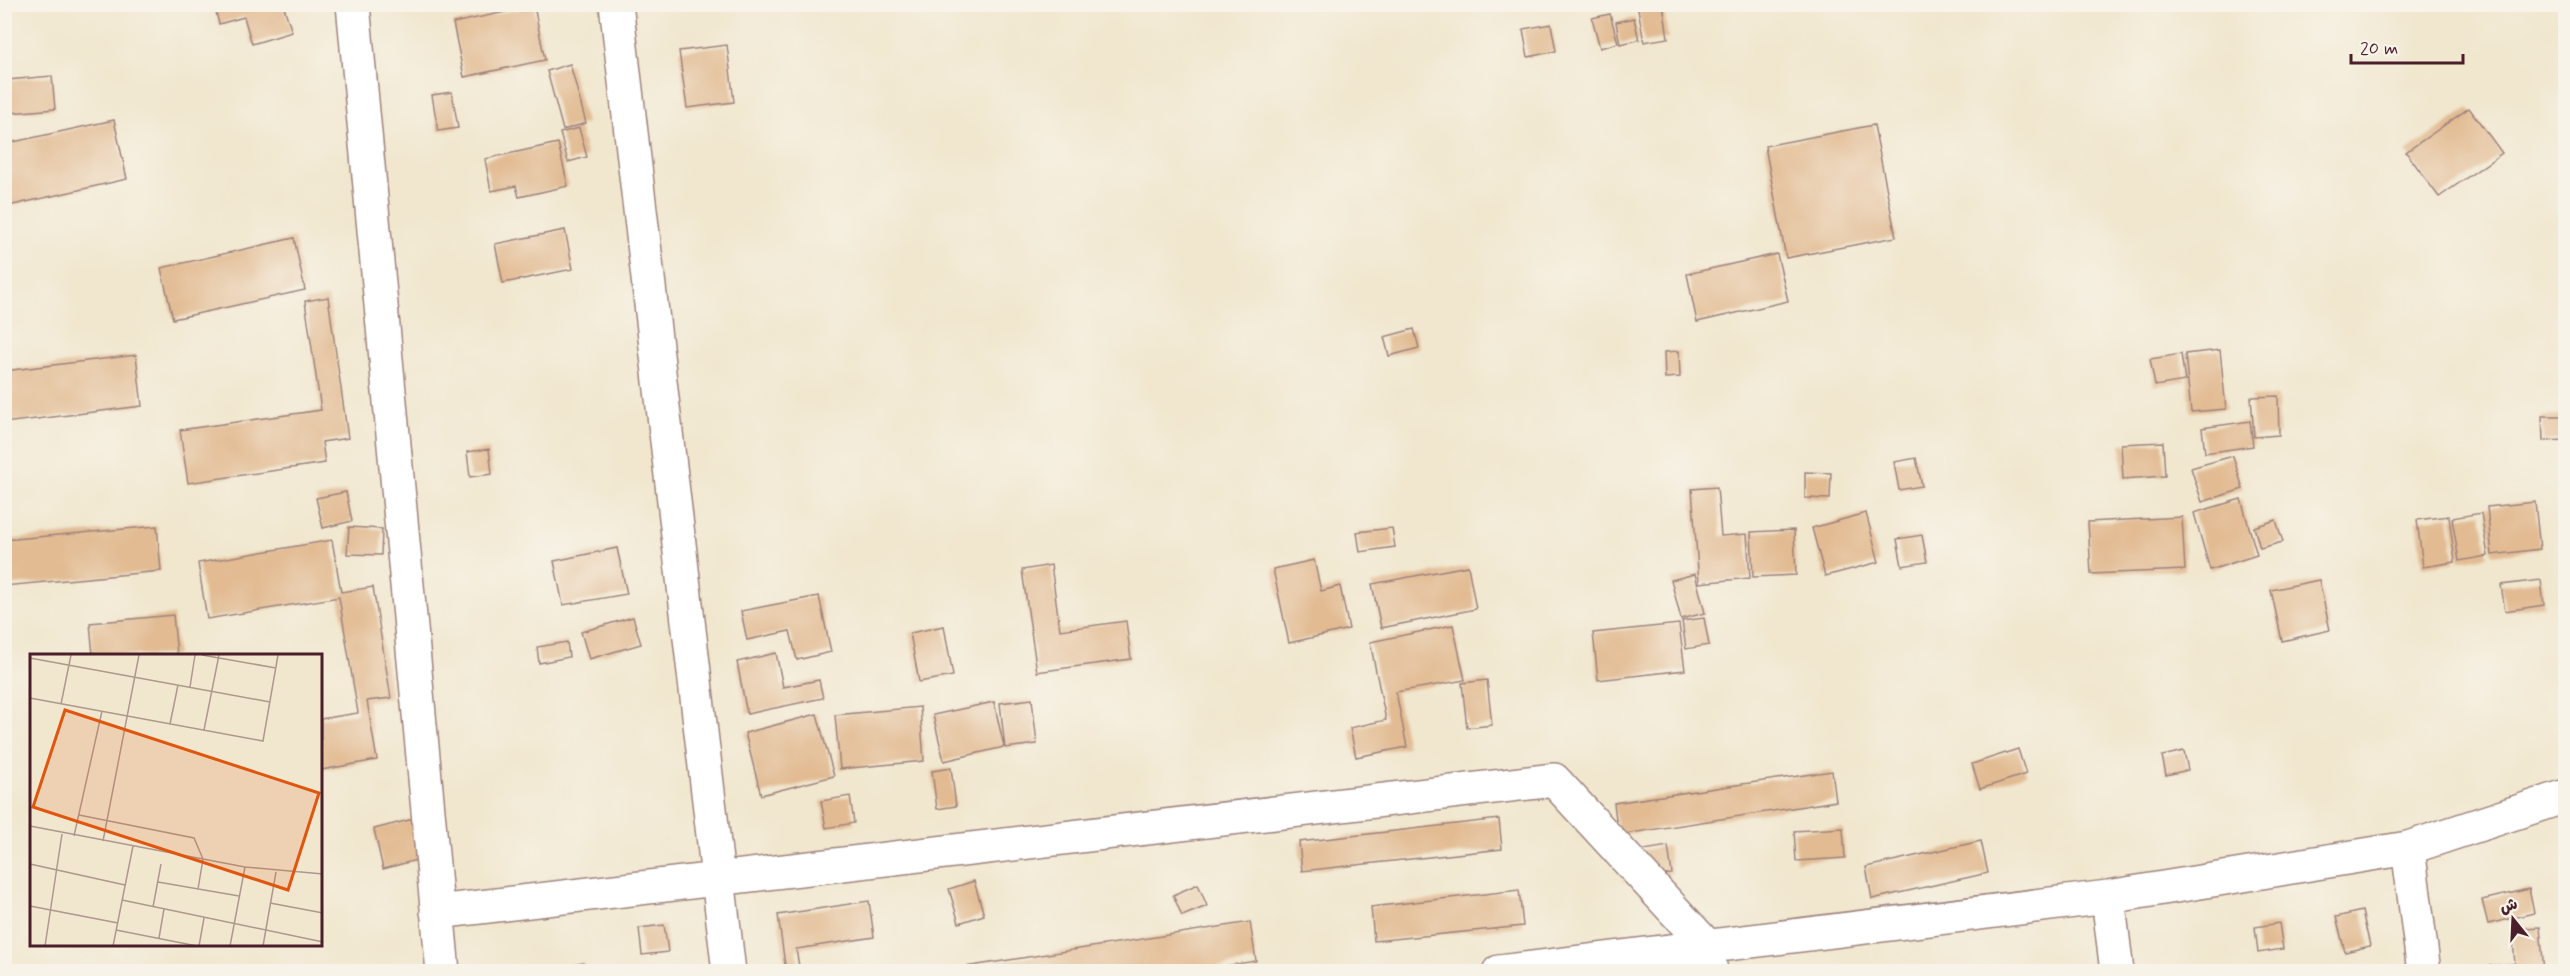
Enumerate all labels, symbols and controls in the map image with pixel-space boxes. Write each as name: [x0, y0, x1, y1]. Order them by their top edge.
scale bar: [2351, 27, 2464, 65]
text: 20 m: [2360, 37, 2398, 61]
inset map: [30, 654, 322, 946]
north arrow: [2483, 889, 2543, 949]
text: ش: [2497, 893, 2520, 919]

